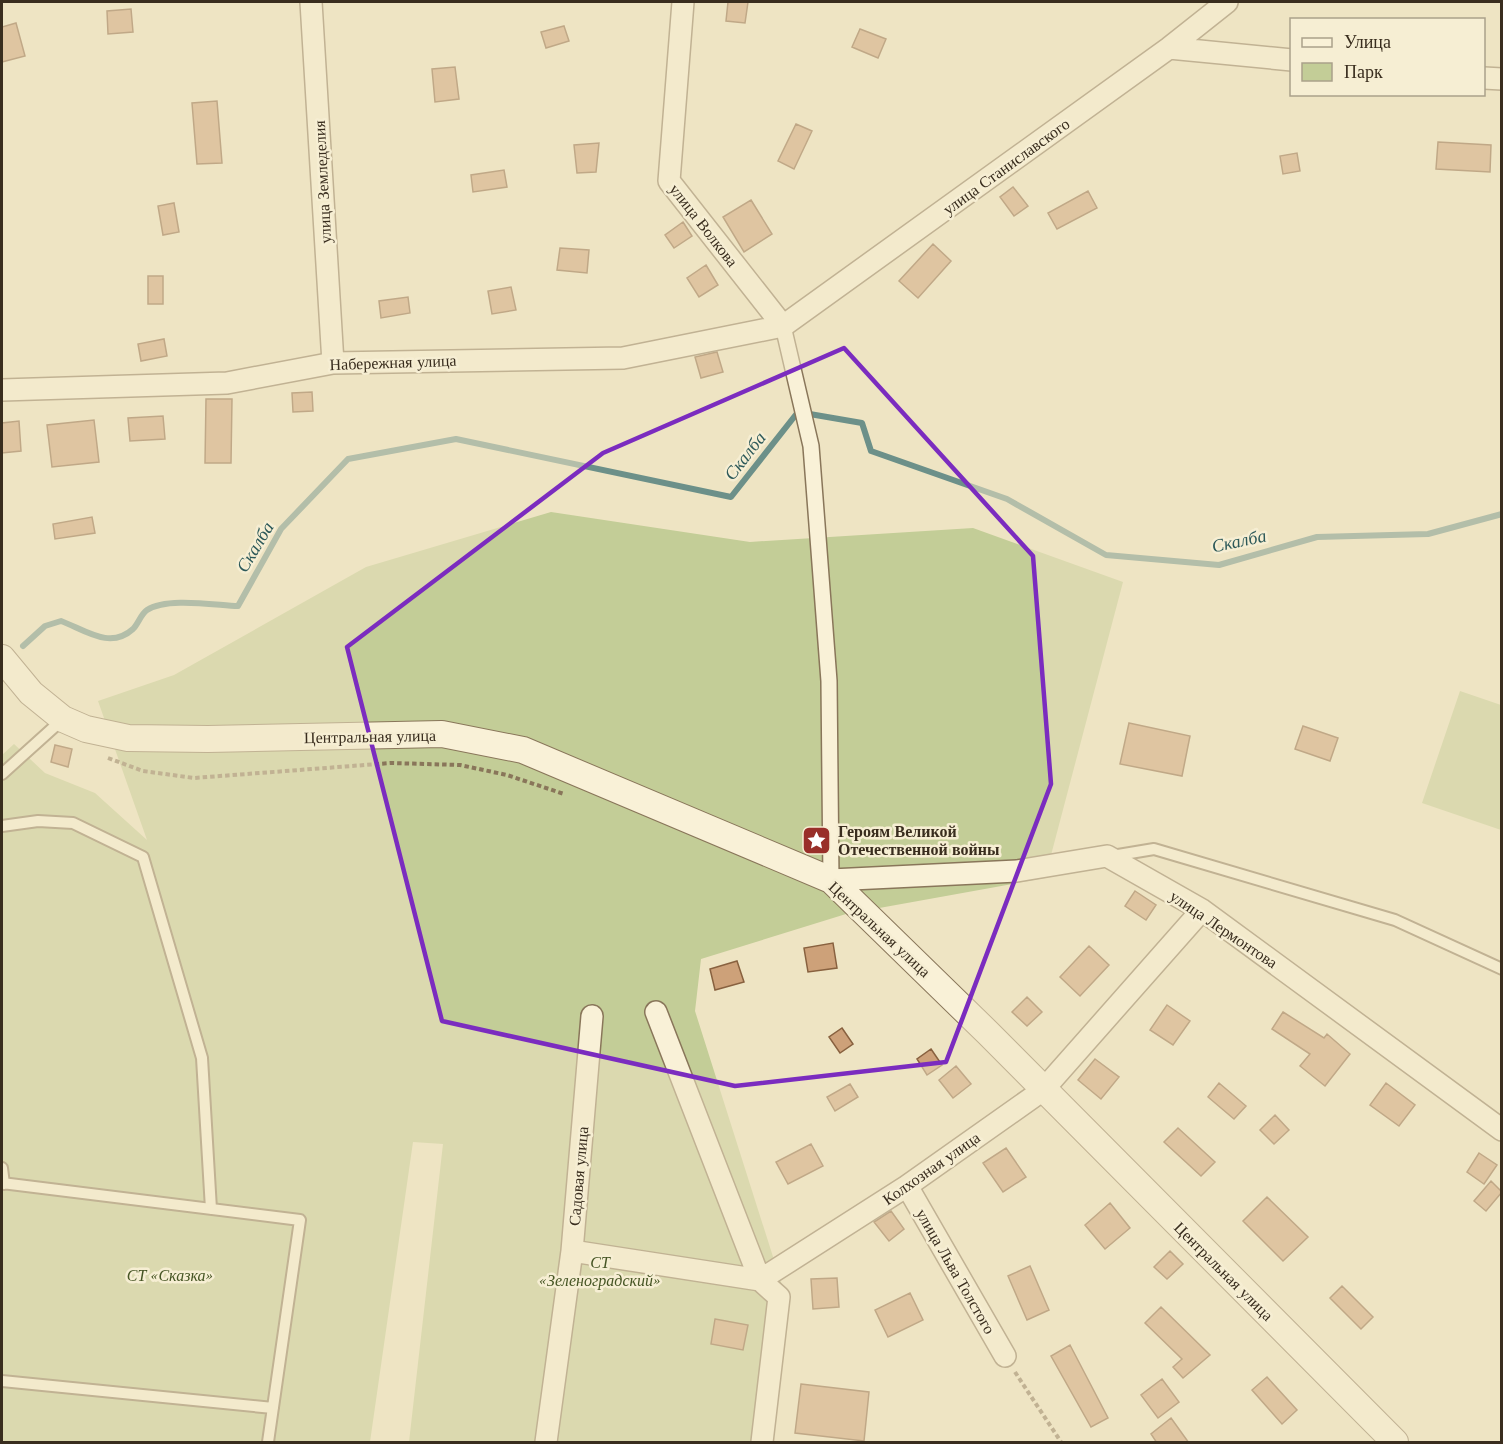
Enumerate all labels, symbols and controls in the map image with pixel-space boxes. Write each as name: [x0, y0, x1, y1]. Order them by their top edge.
legend: [1290, 18, 1485, 96]
text: Улица: [1344, 31, 1391, 53]
text: Парк: [1344, 61, 1383, 83]
street label: улица Станиславского: [939, 113, 1073, 219]
street label: улица Земледелия: [309, 119, 335, 244]
street label: улица Волкова: [665, 179, 743, 271]
street label: Набережная улица: [329, 350, 457, 374]
water label: Скалба: [719, 428, 771, 484]
water label: Скалба: [231, 518, 279, 576]
water label: Скалба: [1210, 525, 1268, 557]
street label: Центральная улица: [304, 725, 436, 747]
place label: Героям Великой Отечественной войны: [838, 821, 1000, 859]
place icon: Героям Великой Отечественной войны: [801, 824, 833, 856]
street label: Центральная улица: [825, 877, 935, 981]
street label: улица Лермонтова: [1166, 886, 1282, 972]
street label: Садовая улица: [564, 1125, 592, 1227]
street label: Колхозная улица: [878, 1127, 984, 1209]
street label: улица Льва Толстого: [912, 1205, 1000, 1337]
street label: Центральная улица: [1170, 1217, 1278, 1325]
park label: СТ «Зеленоградский»: [539, 1252, 661, 1290]
park label: СТ «Сказка»: [127, 1265, 213, 1285]

